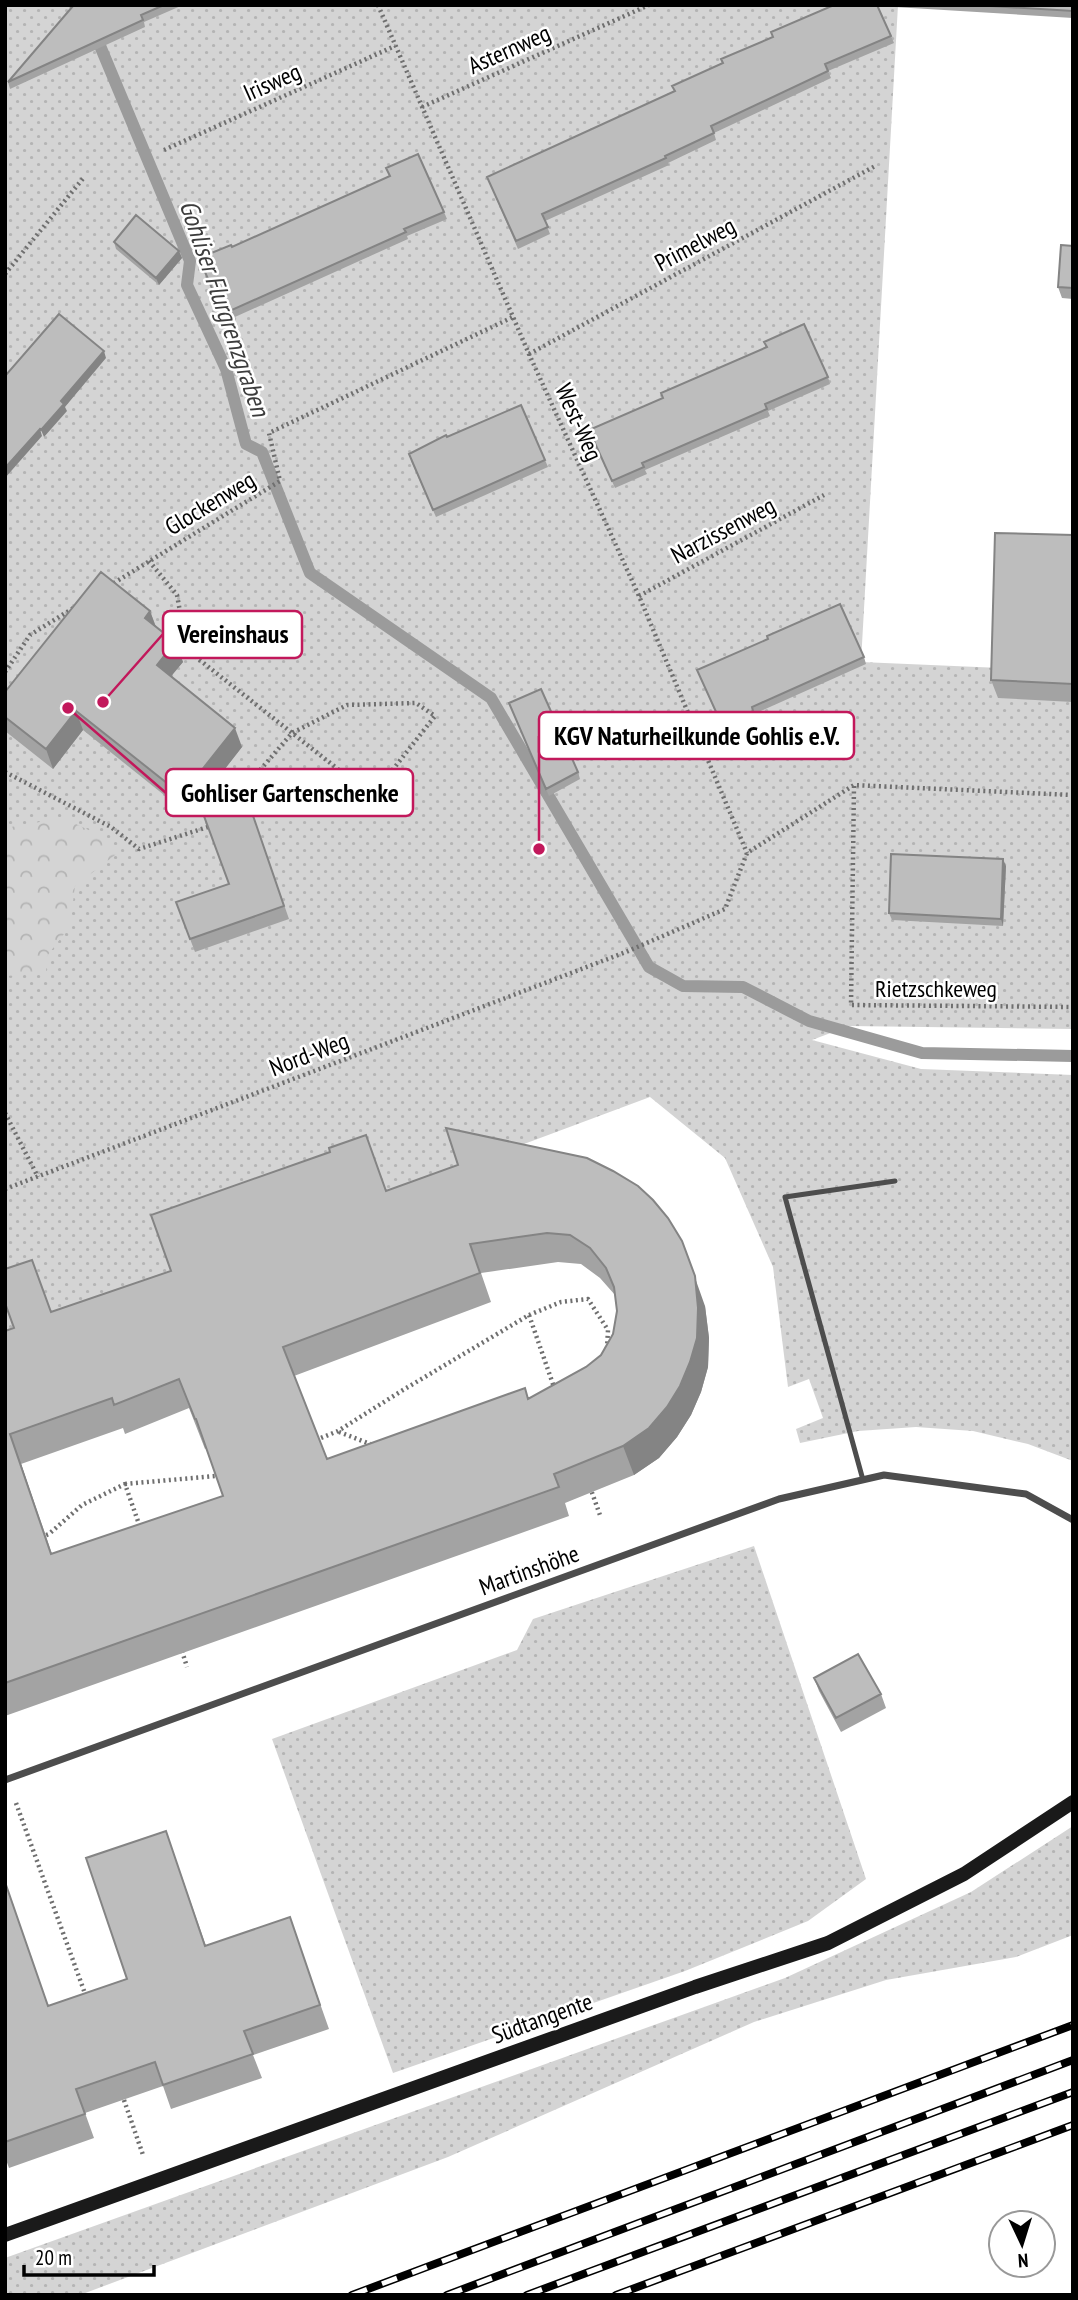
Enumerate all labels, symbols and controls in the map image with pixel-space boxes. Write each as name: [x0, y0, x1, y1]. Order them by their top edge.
street label: Asternweg: [463, 17, 555, 81]
street label: Irisweg: [239, 56, 305, 108]
water label: Gohliser Flurgrenzgraben: [173, 196, 278, 422]
street label: Primelweg: [649, 210, 741, 278]
street label: West-Weg: [548, 378, 610, 466]
street label: Glockenweg: [159, 464, 261, 542]
street label: Narzissenweg: [666, 490, 780, 570]
callout: Vereinshaus: [163, 611, 302, 658]
text: Vereinshaus: [176, 617, 289, 650]
callout: KGV Naturheilkunde Gohlis e.V.: [539, 712, 854, 759]
text: KGV Naturheilkunde Gohlis e.V.: [554, 719, 840, 752]
callout: Gohliser Gartenschenke: [166, 769, 413, 816]
text: Gohliser Gartenschenke: [181, 776, 399, 809]
street label: Rietzschkeweg: [875, 973, 997, 1004]
street label: Nord-Weg: [265, 1025, 353, 1083]
street label: Martinshöhe: [475, 1538, 583, 1602]
street label: Südtangente: [487, 1985, 597, 2051]
north arrow: [987, 2209, 1057, 2279]
scale bar: [24, 2234, 154, 2278]
text: 20 m: [35, 2244, 72, 2271]
text: N: [1017, 2249, 1029, 2273]

